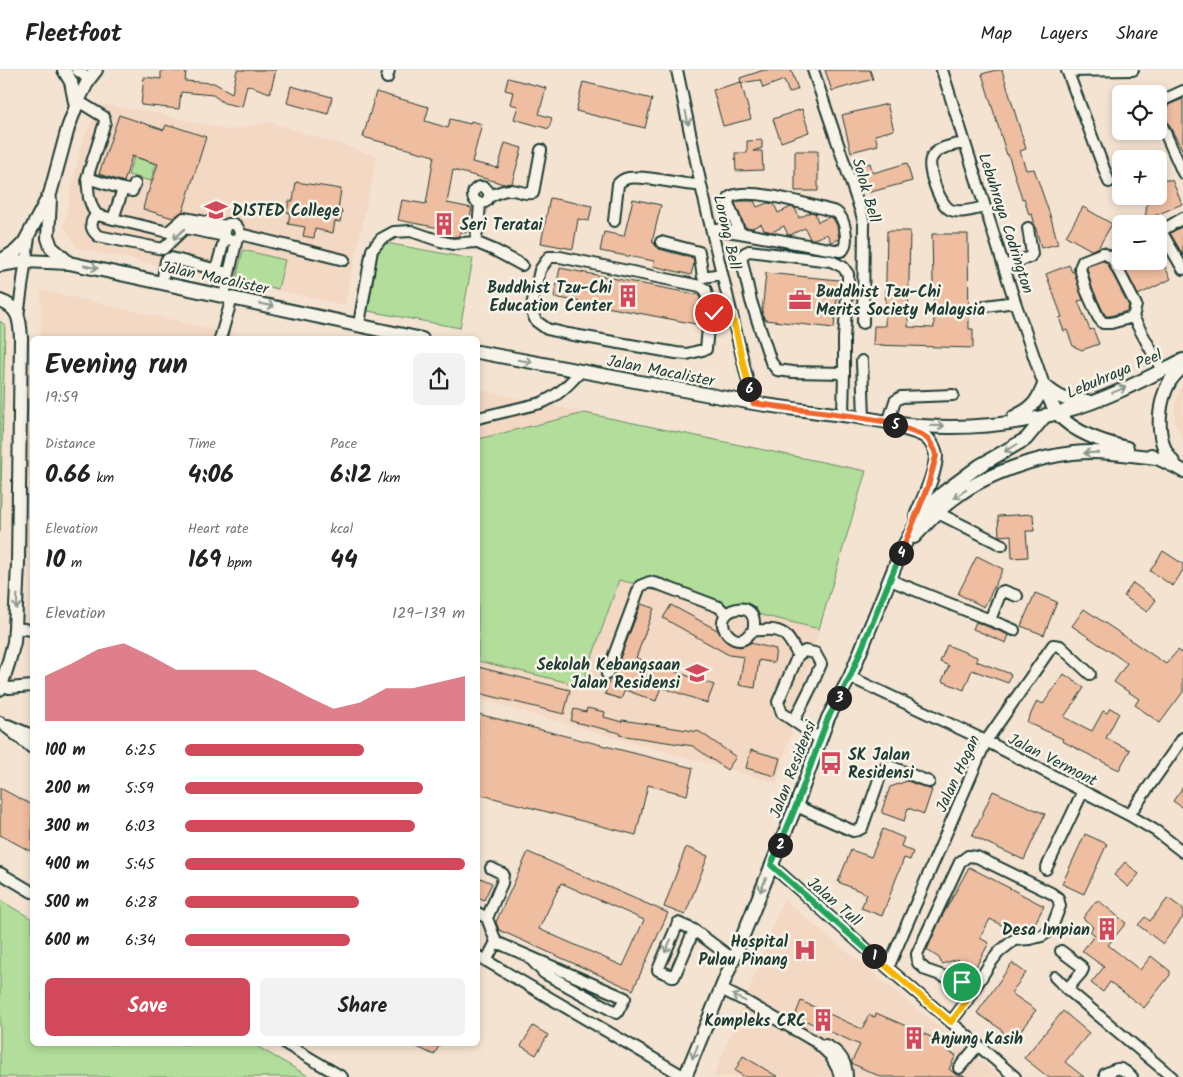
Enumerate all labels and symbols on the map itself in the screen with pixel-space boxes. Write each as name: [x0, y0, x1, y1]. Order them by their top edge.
one-way arrow: [683, 109, 692, 125]
street label: Lebuhraya Codrington: [971, 150, 1040, 297]
street label: Solok Bell: [844, 155, 887, 226]
street label: Lorong Bell: [706, 192, 747, 272]
school or university icon: DISTED College: [203, 197, 229, 223]
place label: DISTED College: [232, 199, 340, 224]
building icon: Seri Teratai: [431, 211, 457, 237]
place label: Seri Teratai: [460, 213, 544, 238]
one-way arrow: [172, 228, 185, 240]
street label: Jalan Macalister: [159, 255, 272, 302]
one-way arrow: [83, 263, 99, 272]
place label: Buddhist Tzu-Chi Education Center: [487, 276, 613, 319]
place label: Buddhist Tzu-Chi Merits Society Malaysia: [816, 280, 985, 323]
building icon: Buddhist Tzu-Chi Education Center: [615, 283, 641, 309]
office icon: Buddhist Tzu-Chi Merits Society Malaysia: [787, 287, 813, 313]
pin: [693, 292, 735, 334]
one-way arrow: [259, 301, 275, 310]
street label: Lebuhraya Peel: [1063, 343, 1166, 406]
street label: Jalan Macalister: [605, 349, 718, 394]
one-way arrow: [517, 357, 533, 367]
pin: 6: [736, 376, 762, 402]
one-way arrow: [1111, 385, 1126, 395]
pin: 5: [882, 412, 908, 438]
one-way arrow: [929, 422, 945, 431]
one-way arrow: [1005, 444, 1019, 454]
one-way arrow: [1084, 448, 1100, 458]
one-way arrow: [953, 489, 967, 499]
pin: 4: [888, 540, 914, 566]
one-way arrow: [12, 594, 21, 610]
place label: Sekolah Kebangsaan Jalan Residensi: [537, 653, 681, 696]
school or university icon: Sekolah Kebangsaan Jalan Residensi: [684, 660, 710, 686]
pin: 3: [826, 686, 852, 710]
street label: Jalan Residensi: [763, 716, 824, 822]
street label: Jalan Vermont: [1003, 727, 1102, 794]
street label: Jalan Hogan: [929, 731, 987, 817]
place label: SK Jalan Residensi: [848, 743, 915, 786]
bus stop icon: SK Jalan Residensi: [818, 750, 844, 776]
pin: 2: [768, 832, 792, 858]
street label: Jalan Tull: [801, 871, 867, 933]
one-way arrow: [758, 877, 768, 892]
building icon: Desa Impian: [1094, 916, 1120, 942]
place label: Desa Impian: [1002, 918, 1090, 943]
place label: Hospital Pulau Pinang: [699, 930, 789, 973]
hospital icon: Hospital Pulau Pinang: [792, 937, 818, 963]
one-way arrow: [663, 938, 673, 953]
pin: 1: [862, 944, 886, 968]
pin: [941, 961, 983, 1003]
one-way arrow: [732, 993, 747, 1002]
building icon: Kompleks CRC: [810, 1007, 836, 1033]
place label: Kompleks CRC: [704, 1009, 806, 1034]
building icon: Anjung Kasih: [901, 1025, 927, 1051]
place label: Anjung Kasih: [931, 1027, 1023, 1052]
one-way arrow: [690, 1044, 700, 1059]

